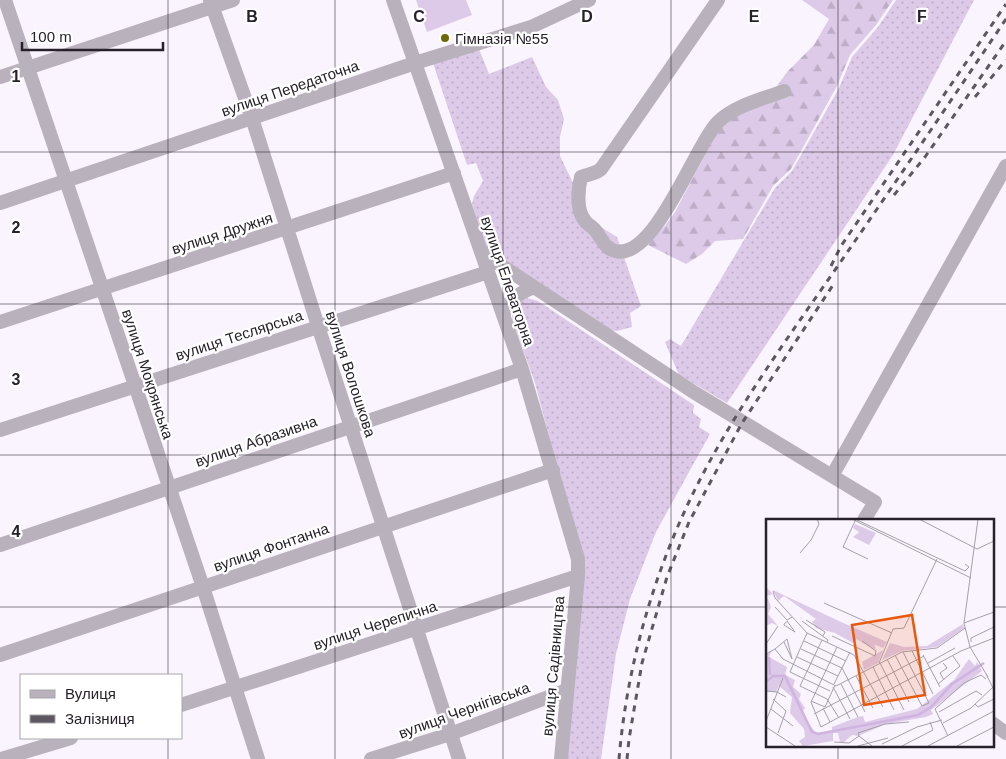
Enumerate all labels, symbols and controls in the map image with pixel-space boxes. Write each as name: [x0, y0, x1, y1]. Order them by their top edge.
text: B: [246, 8, 258, 25]
text: C: [413, 8, 425, 25]
text: D: [581, 8, 593, 25]
text: E: [749, 8, 760, 25]
text: F: [917, 8, 927, 25]
scale bar: [22, 20, 164, 52]
text: 100 m: [30, 28, 72, 45]
place label: Гімназія №55: [455, 30, 549, 47]
marker: Гімназія №55: [439, 32, 451, 44]
street label: вулиця Передаточна: [219, 56, 362, 120]
text: 1: [12, 68, 21, 85]
street label: вулиця Дружня: [169, 209, 275, 257]
street label: вулиця Елеваторна: [478, 214, 538, 349]
text: 2: [12, 219, 21, 236]
street label: вулиця Теслярська: [173, 306, 305, 364]
street label: вулиця Мокрянська: [119, 307, 177, 442]
street label: вулиця Волошкова: [323, 309, 380, 440]
text: 3: [12, 371, 21, 388]
street label: вулиця Абразивна: [193, 412, 320, 470]
street label: вулиця Фонтанна: [211, 519, 331, 575]
inset map: [766, 519, 994, 746]
text: 4: [12, 523, 21, 540]
street label: вулиця Садівництва: [538, 595, 568, 737]
street label: вулиця Черепична: [311, 597, 439, 653]
legend: [20, 674, 182, 739]
street label: вулиця Чернігівська: [396, 678, 532, 742]
text: Вулиця: [65, 685, 116, 702]
text: Залізниця: [65, 710, 135, 727]

